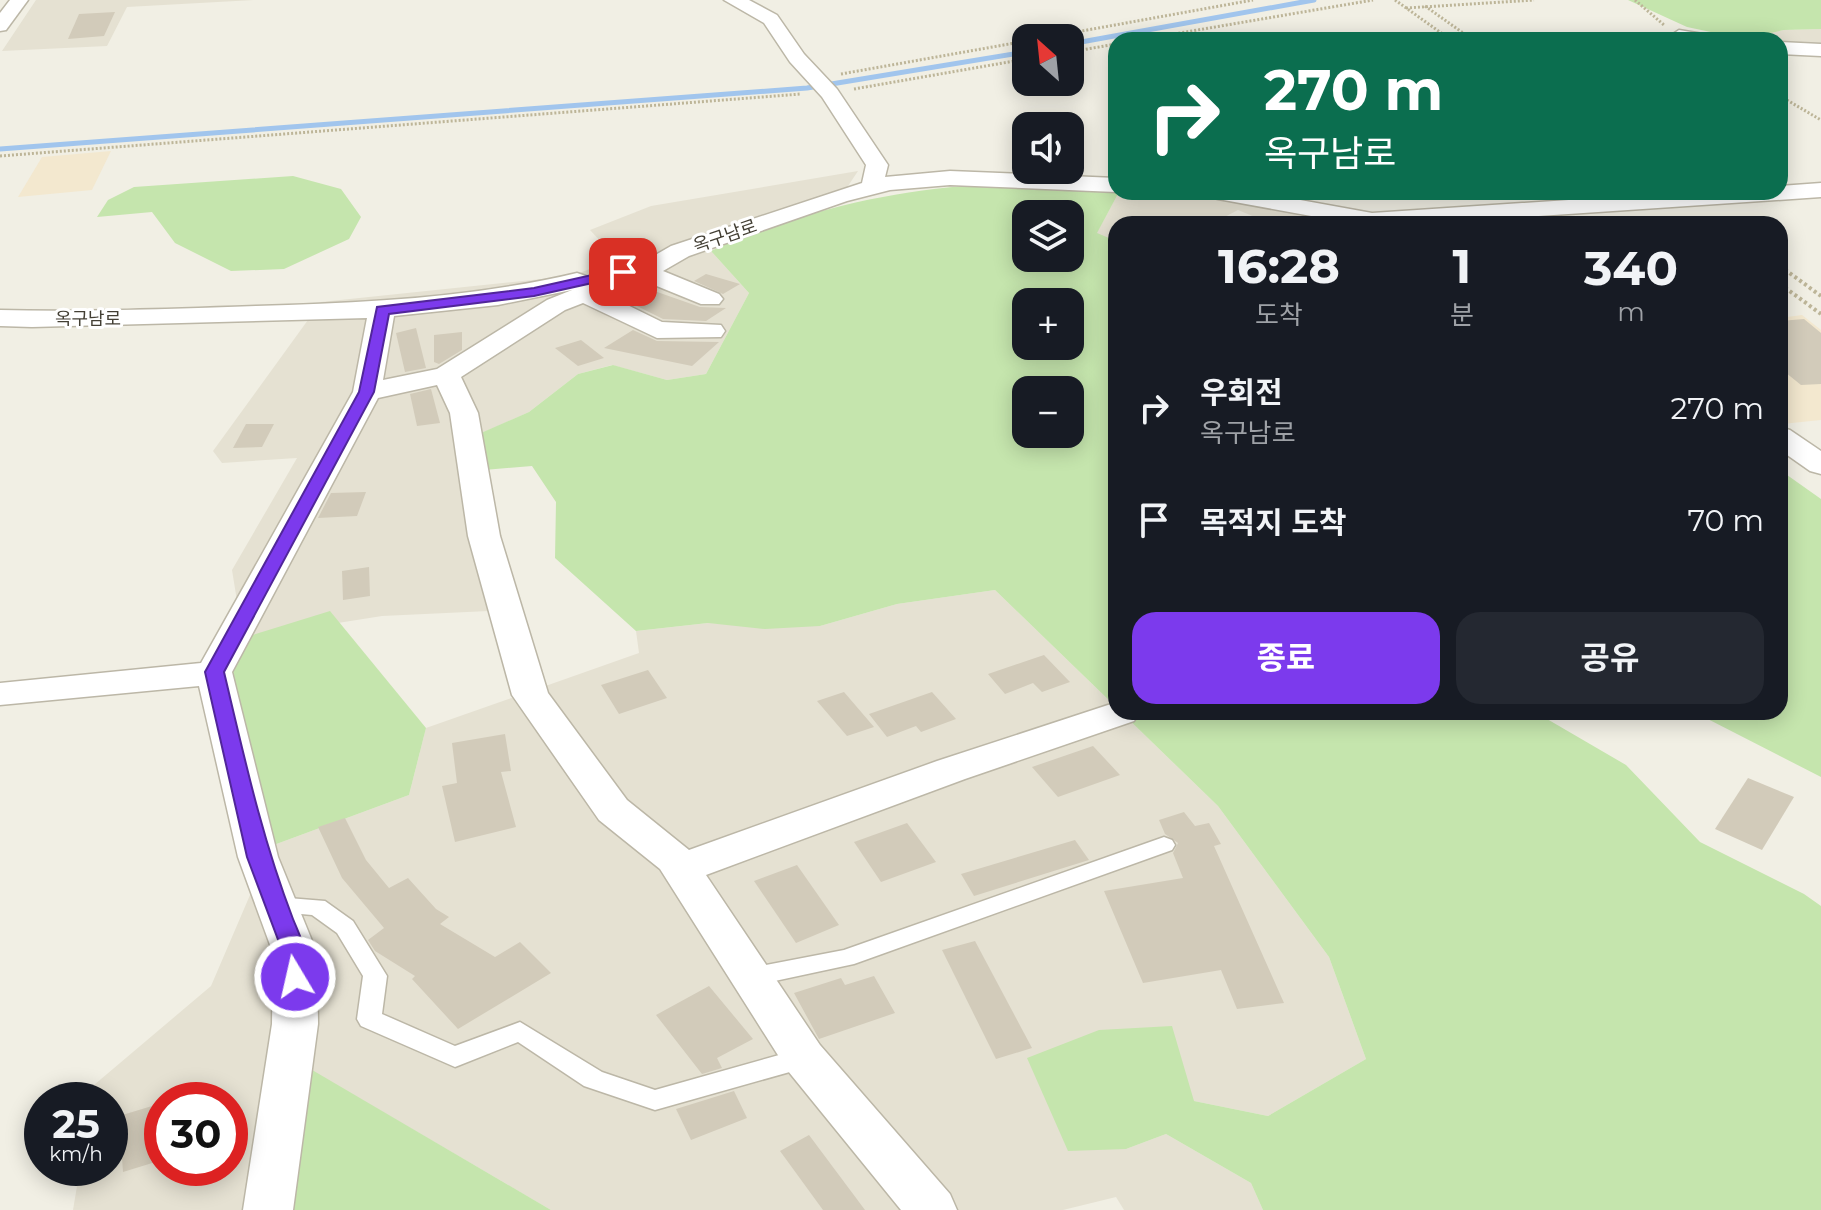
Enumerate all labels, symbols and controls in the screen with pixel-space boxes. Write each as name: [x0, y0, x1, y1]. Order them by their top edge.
north arrow: [1012, 24, 1084, 96]
map controls: [1012, 24, 1084, 448]
text: 270 m: [1264, 56, 1443, 124]
icon: right: [1132, 64, 1236, 168]
button: sound: [1012, 112, 1084, 184]
text: 옥구남로: [1264, 131, 1396, 175]
button: layers: [1012, 200, 1084, 272]
street label: 옥구남로: [690, 215, 760, 257]
text: 16:28: [1218, 237, 1340, 295]
text: 1: [1453, 237, 1471, 295]
pin: [589, 238, 657, 306]
text: 340: [1584, 239, 1678, 297]
icon: arrive: [601, 250, 645, 294]
button: +: [1012, 288, 1084, 360]
text: m: [1617, 296, 1645, 328]
text: 도착: [1255, 299, 1303, 331]
text: 분: [1450, 299, 1474, 331]
street label: 옥구남로: [55, 308, 121, 330]
text: 우회전: [1200, 374, 1283, 411]
button: −: [1012, 376, 1084, 448]
icon: right: [1132, 386, 1176, 430]
text: 270 m: [1670, 390, 1764, 427]
text: 옥구남로: [1200, 417, 1296, 449]
icon: arrive: [1132, 498, 1176, 542]
text: 70 m: [1687, 502, 1764, 539]
text: 목적지 도착: [1200, 504, 1347, 541]
button: 종료: [1132, 612, 1440, 704]
button: 공유: [1456, 612, 1764, 704]
position arrow: [253, 935, 337, 1019]
speed limit sign: 30: [144, 1082, 248, 1186]
text: 25: [52, 1099, 100, 1148]
text: km/h: [49, 1142, 103, 1166]

